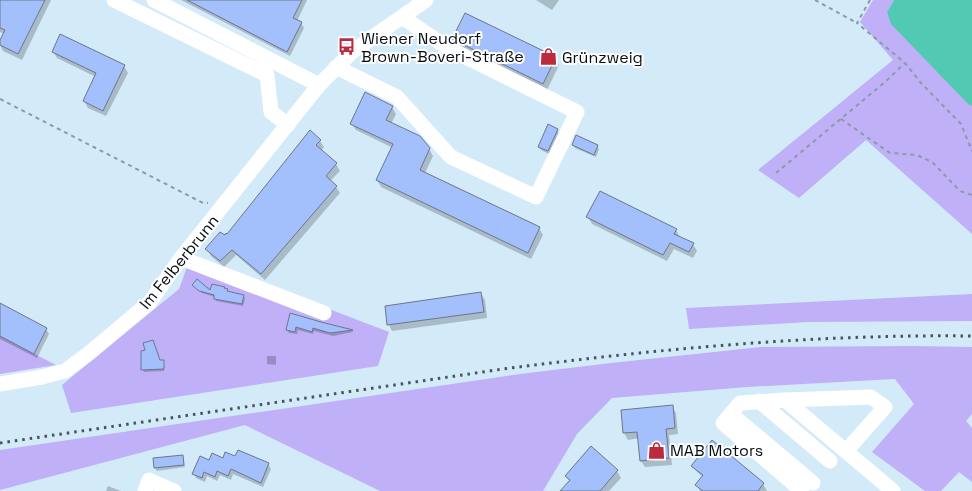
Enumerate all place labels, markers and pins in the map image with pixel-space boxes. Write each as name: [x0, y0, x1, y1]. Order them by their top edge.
place label: Wiener Neudorf Brown-Boveri-Straße: [361, 28, 524, 67]
bus stop icon: Wiener Neudorf Brown-Boveri-Straße: [337, 37, 357, 57]
shop icon: Grünzweig: [538, 47, 558, 67]
place label: Grünzweig: [562, 47, 643, 68]
shop icon: MAB Motors: [646, 440, 666, 460]
place label: MAB Motors: [670, 440, 763, 461]

